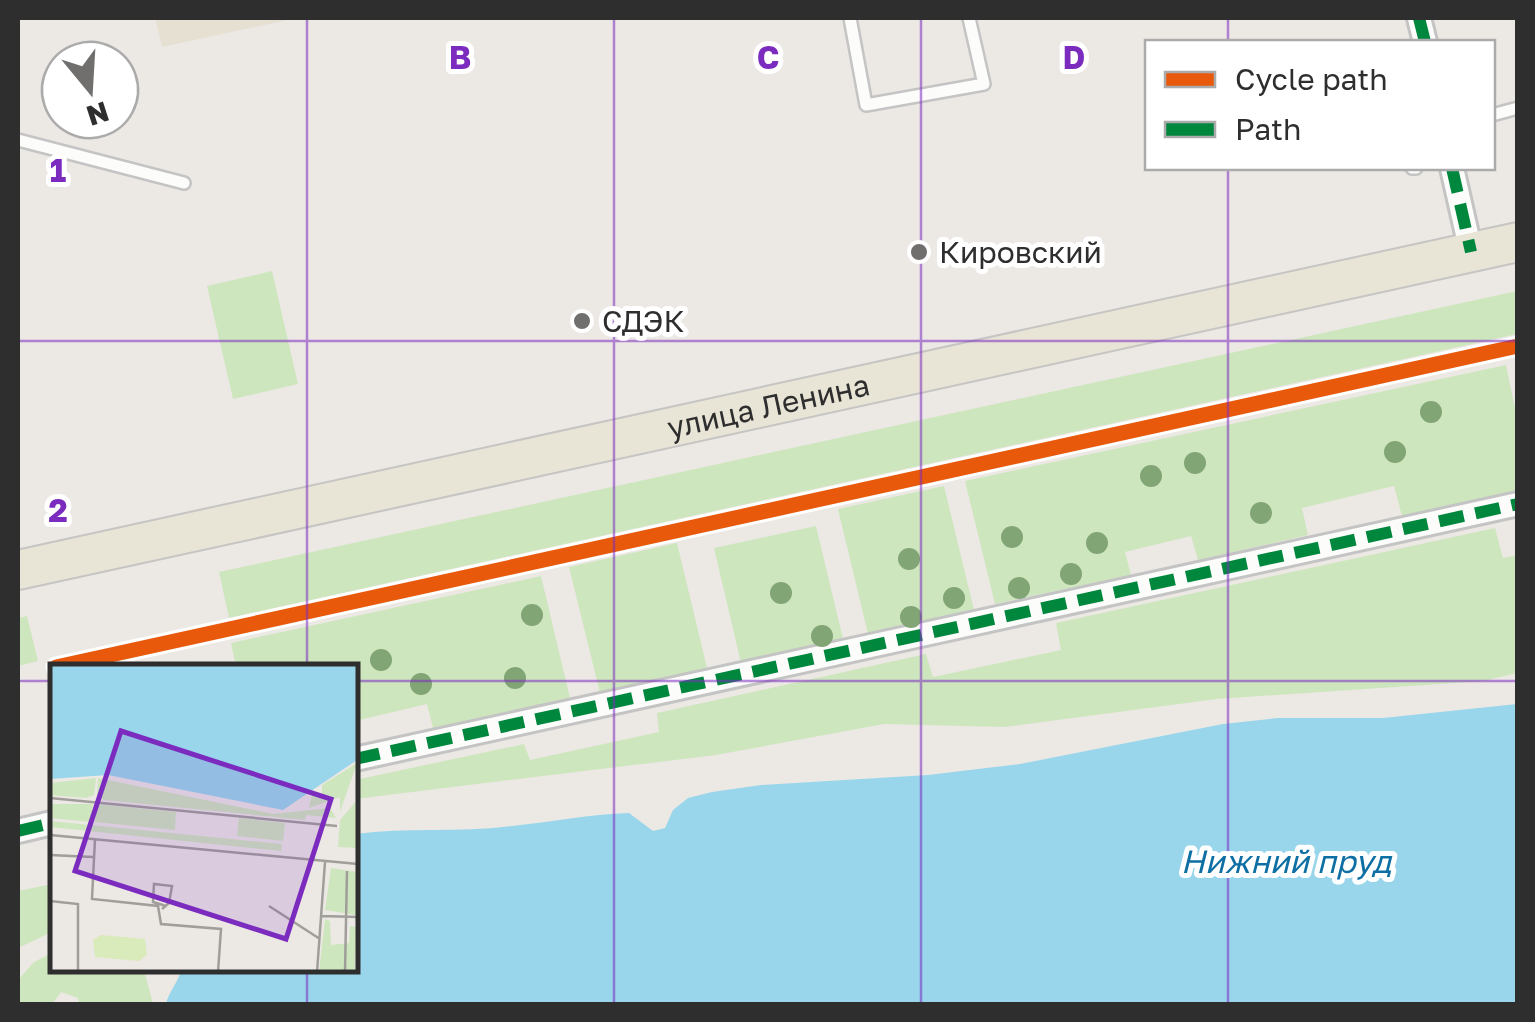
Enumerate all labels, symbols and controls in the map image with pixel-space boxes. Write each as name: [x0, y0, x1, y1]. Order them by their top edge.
text: B: [449, 38, 471, 76]
text: C: [757, 38, 779, 76]
text: D: [1063, 38, 1085, 76]
north arrow: [40, 40, 140, 140]
legend: [1145, 40, 1495, 170]
text: Cycle path: [1235, 61, 1388, 97]
text: N: [83, 95, 113, 133]
text: Path: [1235, 111, 1301, 147]
text: 1: [50, 151, 66, 189]
place label: Кировский: [939, 234, 1102, 270]
marker: Кировский: [908, 241, 930, 263]
place label: СДЭК: [602, 303, 685, 339]
marker: СДЭК: [571, 310, 593, 332]
street label: улица Ленина: [664, 366, 873, 446]
text: 2: [48, 491, 68, 529]
inset map: [50, 664, 358, 972]
water label: Нижний пруд: [1181, 842, 1393, 880]

